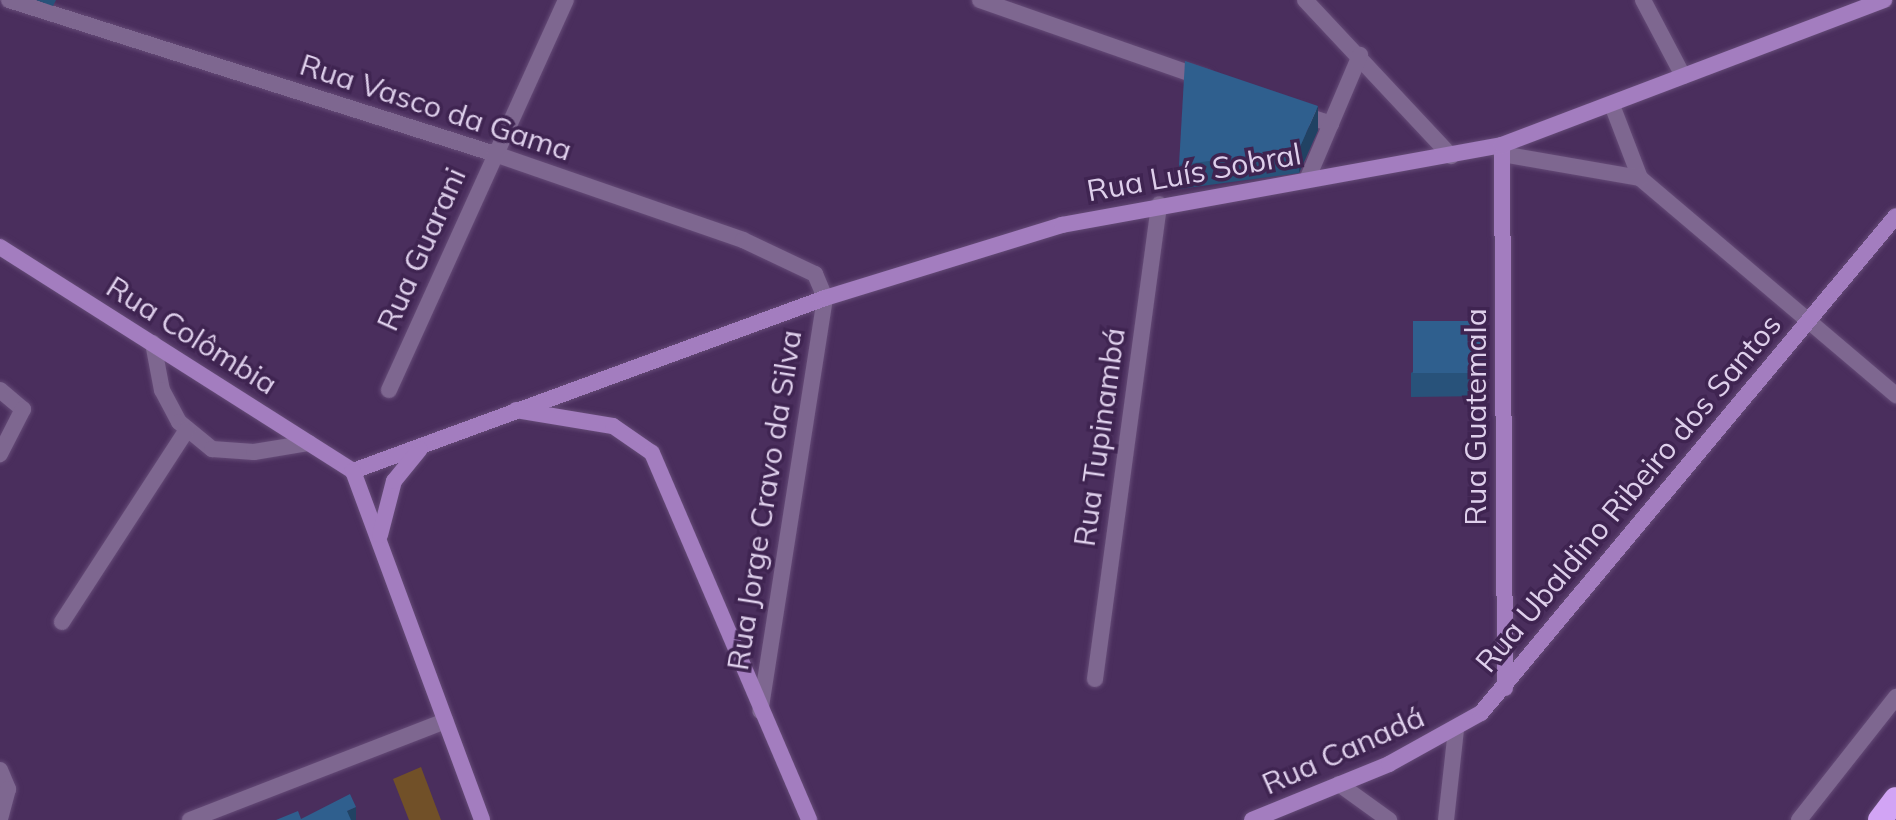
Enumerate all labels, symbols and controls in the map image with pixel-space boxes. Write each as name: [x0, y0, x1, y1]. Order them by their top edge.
street label: Rua Vasco da Gama: [296, 46, 576, 168]
street label: Rua Luís Sobral: [1084, 135, 1304, 209]
street label: Rua Guarani: [369, 162, 473, 336]
street label: Rua Colômbia: [100, 268, 284, 402]
street label: Rua Ubaldino Ribeiro dos Santos: [1468, 307, 1788, 679]
street label: Rua Guatemala: [1457, 308, 1493, 526]
street label: Rua Tupinambá: [1066, 325, 1132, 549]
street label: Rua Jorge Cravo da Silva: [719, 327, 809, 673]
street label: Rua Canadá: [1256, 698, 1430, 802]

